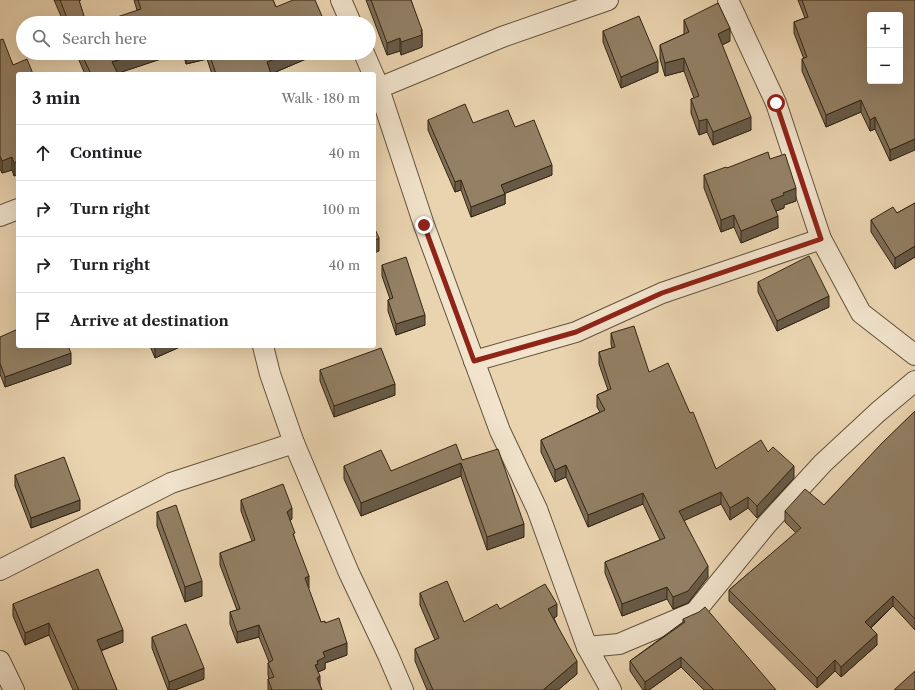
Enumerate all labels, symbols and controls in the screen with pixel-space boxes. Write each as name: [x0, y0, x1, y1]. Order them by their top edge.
map controls: [867, 12, 903, 84]
button: +: [867, 12, 903, 48]
search box: [16, 16, 376, 60]
icon: search: [30, 27, 52, 49]
text: Search here: [62, 29, 147, 48]
button: −: [867, 48, 903, 84]
text: 3 min: [32, 88, 81, 108]
text: Walk · 180 m: [281, 90, 360, 106]
route start: [767, 94, 785, 112]
icon: ahead: [32, 142, 54, 164]
text: Continue: [70, 143, 142, 162]
text: 40 m: [329, 145, 360, 161]
icon: right: [32, 198, 54, 220]
text: Turn right: [70, 199, 150, 218]
text: 100 m: [322, 201, 360, 217]
route end: [415, 216, 433, 234]
icon: right: [32, 254, 54, 276]
text: Turn right: [70, 255, 150, 274]
text: 40 m: [329, 257, 360, 273]
icon: arrive: [32, 310, 54, 332]
text: Arrive at destination: [70, 311, 229, 330]

